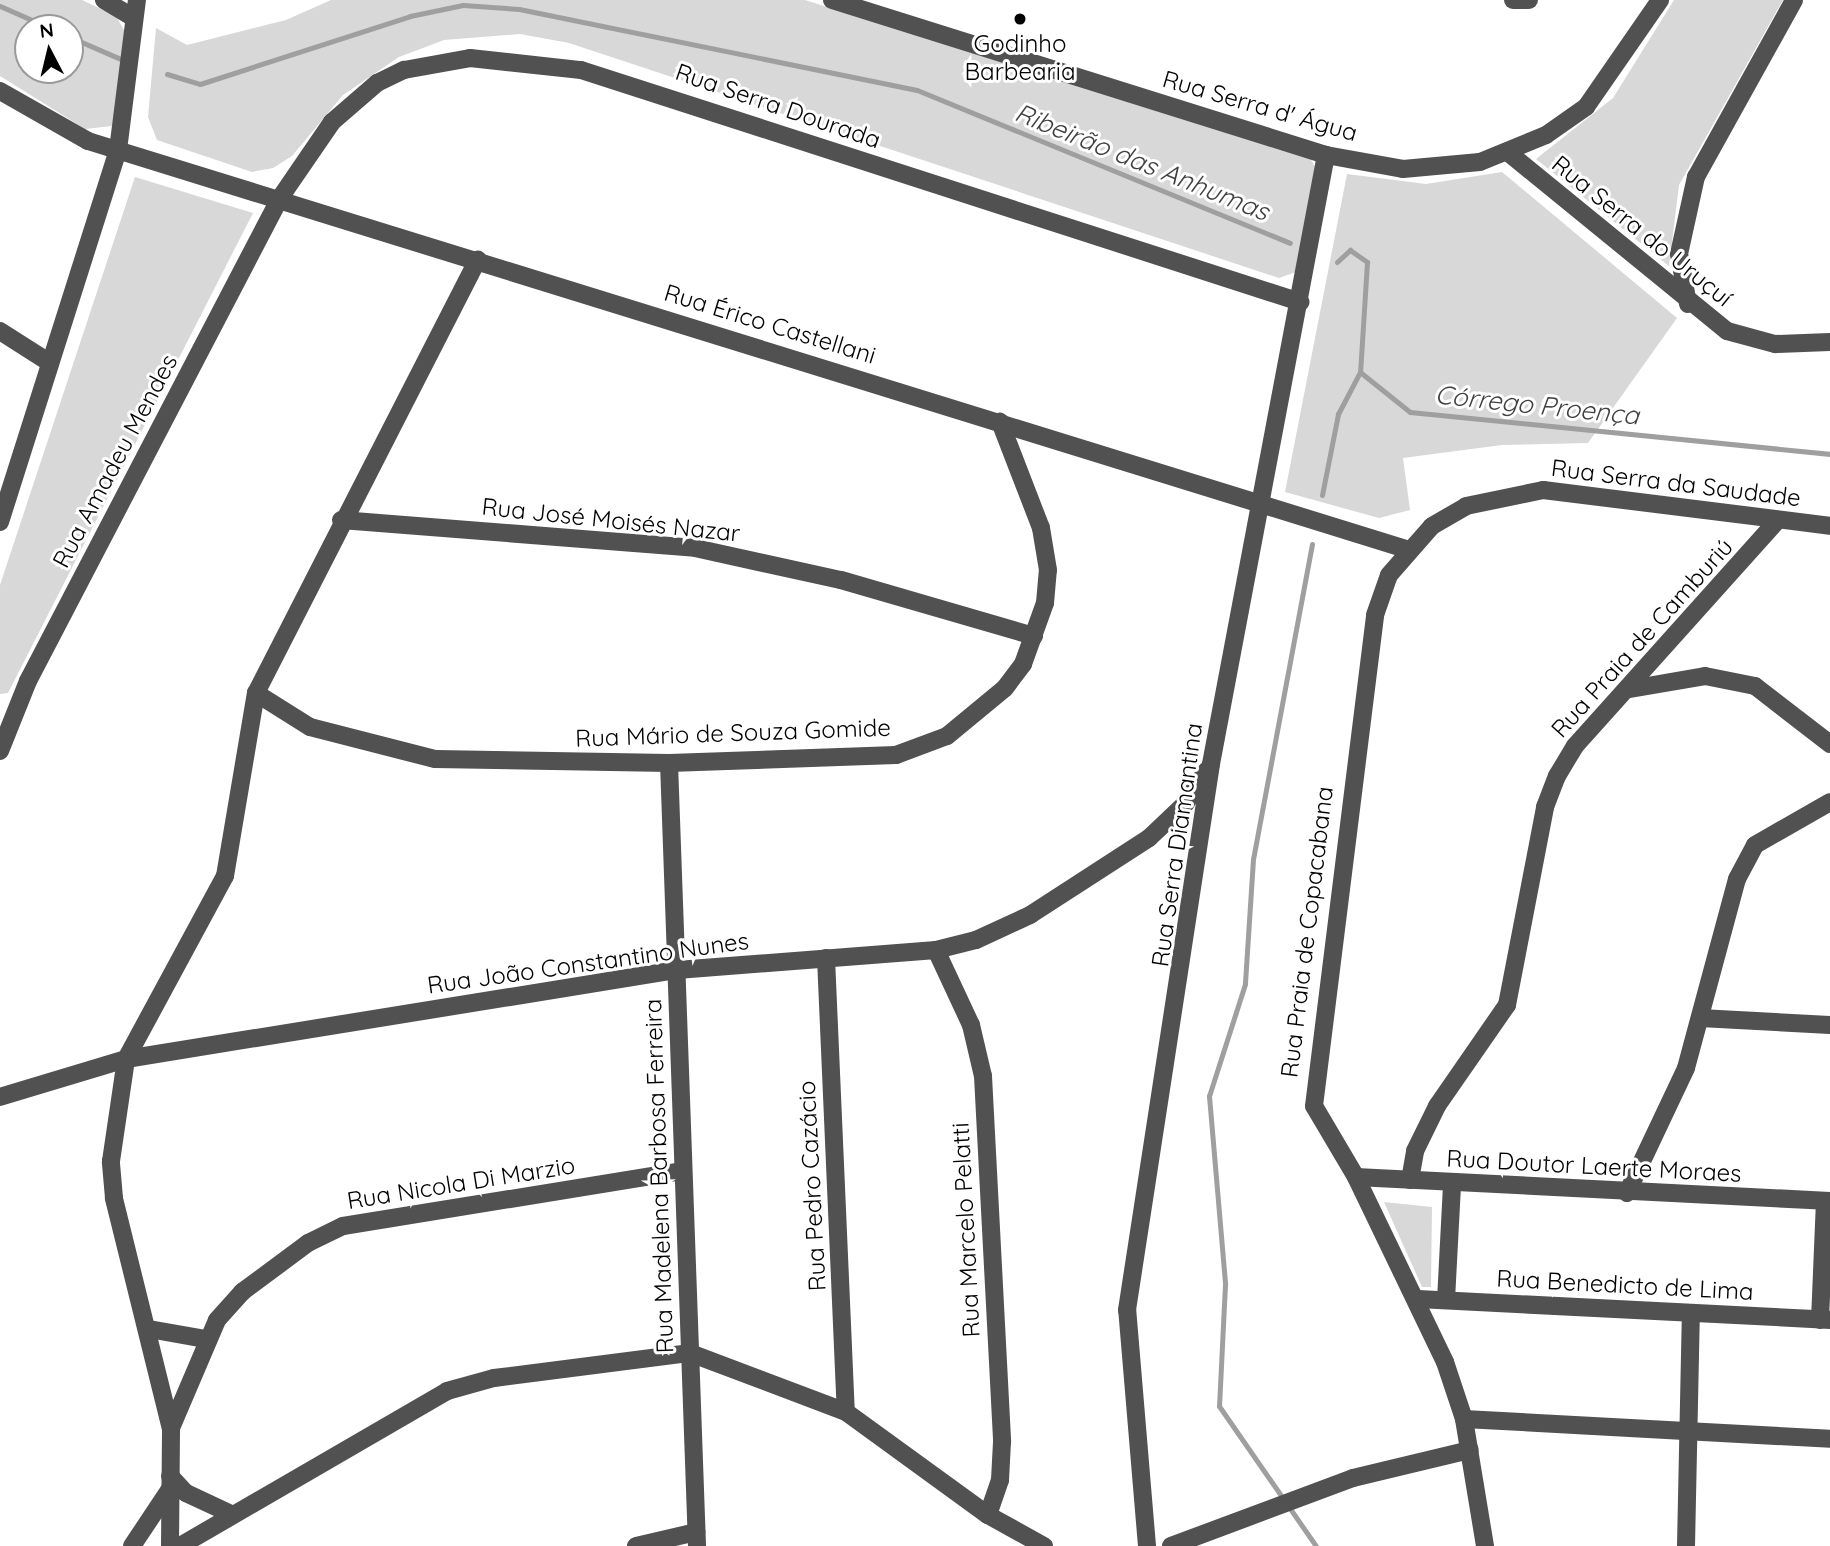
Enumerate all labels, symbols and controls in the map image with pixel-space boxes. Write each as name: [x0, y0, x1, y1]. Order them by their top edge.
marker: Godinho Barbearia: [1012, 11, 1028, 27]
north arrow: [14, 14, 84, 84]
text: N: [38, 17, 55, 43]
place label: Godinho Barbearia: [964, 30, 1076, 86]
street label: Rua Serra Dourada: [672, 57, 884, 155]
street label: Rua Serra d' Água: [1159, 64, 1361, 148]
water label: Ribeirão das Anhumas: [1010, 97, 1274, 227]
street label: Rua Serra do Uruçuí: [1546, 149, 1738, 313]
street label: Rua Érico Castellani: [661, 278, 879, 370]
street label: Rua Amadeu Mendes: [47, 349, 183, 573]
water label: Córrego Proença: [1434, 379, 1640, 431]
street label: Rua Serra da Saudade: [1550, 453, 1802, 513]
street label: Rua José Moisés Nazar: [480, 492, 742, 548]
street label: Rua Praia de Camburiú: [1545, 533, 1739, 743]
street label: Rua Mário de Souza Gomide: [575, 713, 891, 753]
street label: Rua Serra Diamantina: [1146, 721, 1208, 969]
street label: Rua Praia de Copacabana: [1275, 785, 1339, 1079]
street label: Rua João Constantino Nunes: [425, 926, 751, 1000]
street label: Rua Madelena Barbosa Ferreira: [638, 998, 680, 1354]
street label: Rua Pedro Cazácio: [792, 1080, 832, 1292]
street label: Rua Marcelo Pelatti: [946, 1122, 986, 1338]
street label: Rua Doutor Laerte Moraes: [1446, 1144, 1742, 1188]
street label: Rua Nicola Di Marzio: [345, 1151, 577, 1215]
street label: Rua Benedicto de Lima: [1496, 1264, 1754, 1306]

